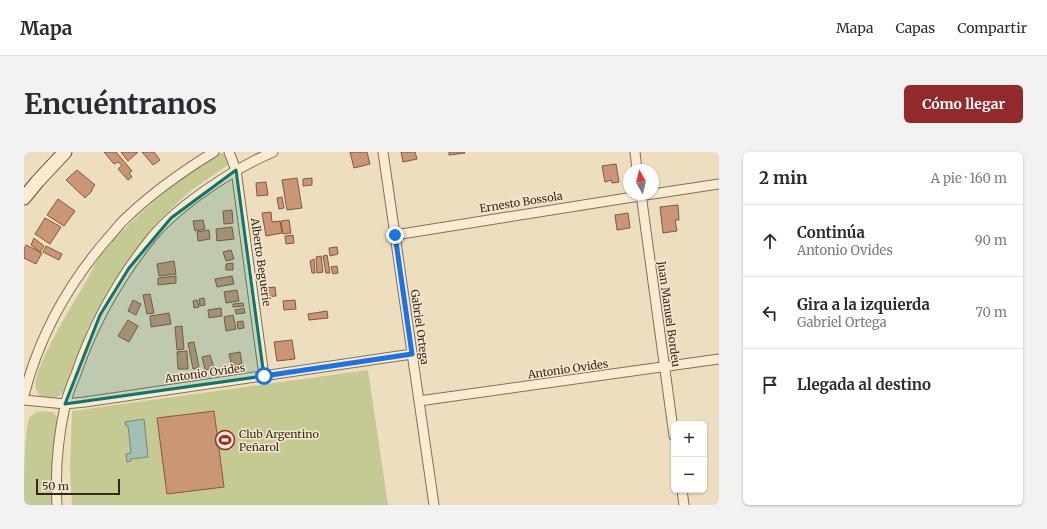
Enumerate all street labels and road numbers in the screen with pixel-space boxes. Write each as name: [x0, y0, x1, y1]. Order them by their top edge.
street label: Ernesto Bossola: [478, 188, 564, 215]
street label: Alberto Beguerie: [248, 216, 274, 307]
street label: Juan Manuel Bordeu: [654, 259, 683, 368]
street label: Gabriel Ortega: [408, 288, 432, 366]
street label: Antonio Ovides: [526, 356, 609, 382]
street label: Antonio Ovides: [163, 360, 246, 386]

